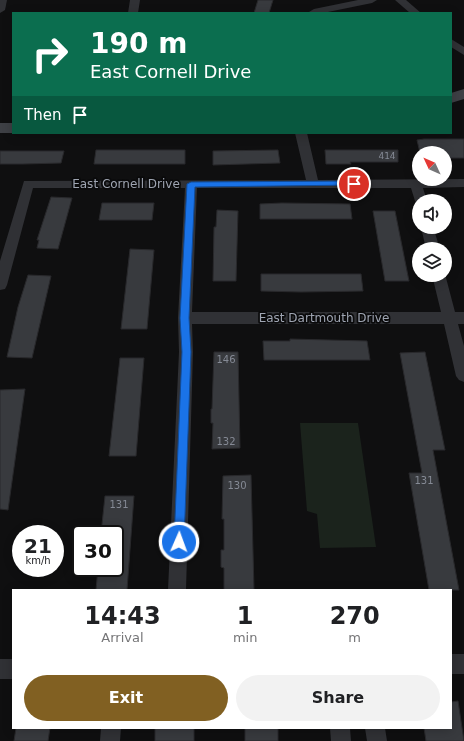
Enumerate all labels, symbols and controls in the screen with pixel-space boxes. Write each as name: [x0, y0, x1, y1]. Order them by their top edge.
text: 190 m: [90, 27, 187, 60]
icon: right: [24, 28, 76, 80]
text: East Cornell Drive: [90, 61, 251, 82]
icon: arrive: [69, 104, 91, 126]
text: Then: [24, 106, 61, 124]
north arrow: [412, 146, 452, 186]
map controls: [412, 146, 452, 282]
house number: 414: [378, 151, 396, 161]
pin: [337, 167, 371, 201]
icon: arrive: [343, 173, 365, 195]
street label: East Cornell Drive: [72, 177, 180, 191]
button: sound: [412, 194, 452, 234]
button: layers: [412, 242, 452, 282]
street label: East Dartmouth Drive: [259, 311, 389, 325]
house number: 146: [216, 354, 236, 365]
house number: 132: [216, 436, 236, 447]
house number: 131: [414, 475, 434, 486]
house number: 130: [227, 480, 247, 491]
house number: 131: [109, 499, 129, 510]
position arrow: [158, 521, 200, 563]
speed limit sign: 30: [72, 525, 124, 577]
text: 21: [24, 534, 52, 558]
text: km/h: [25, 555, 51, 566]
text: 14:43: [84, 602, 161, 630]
text: 1: [237, 602, 253, 630]
text: 270: [330, 602, 380, 630]
text: Arrival: [101, 630, 144, 645]
text: min: [233, 630, 257, 645]
text: m: [348, 630, 361, 645]
button: Exit: [24, 675, 228, 721]
button: Share: [236, 675, 440, 721]

